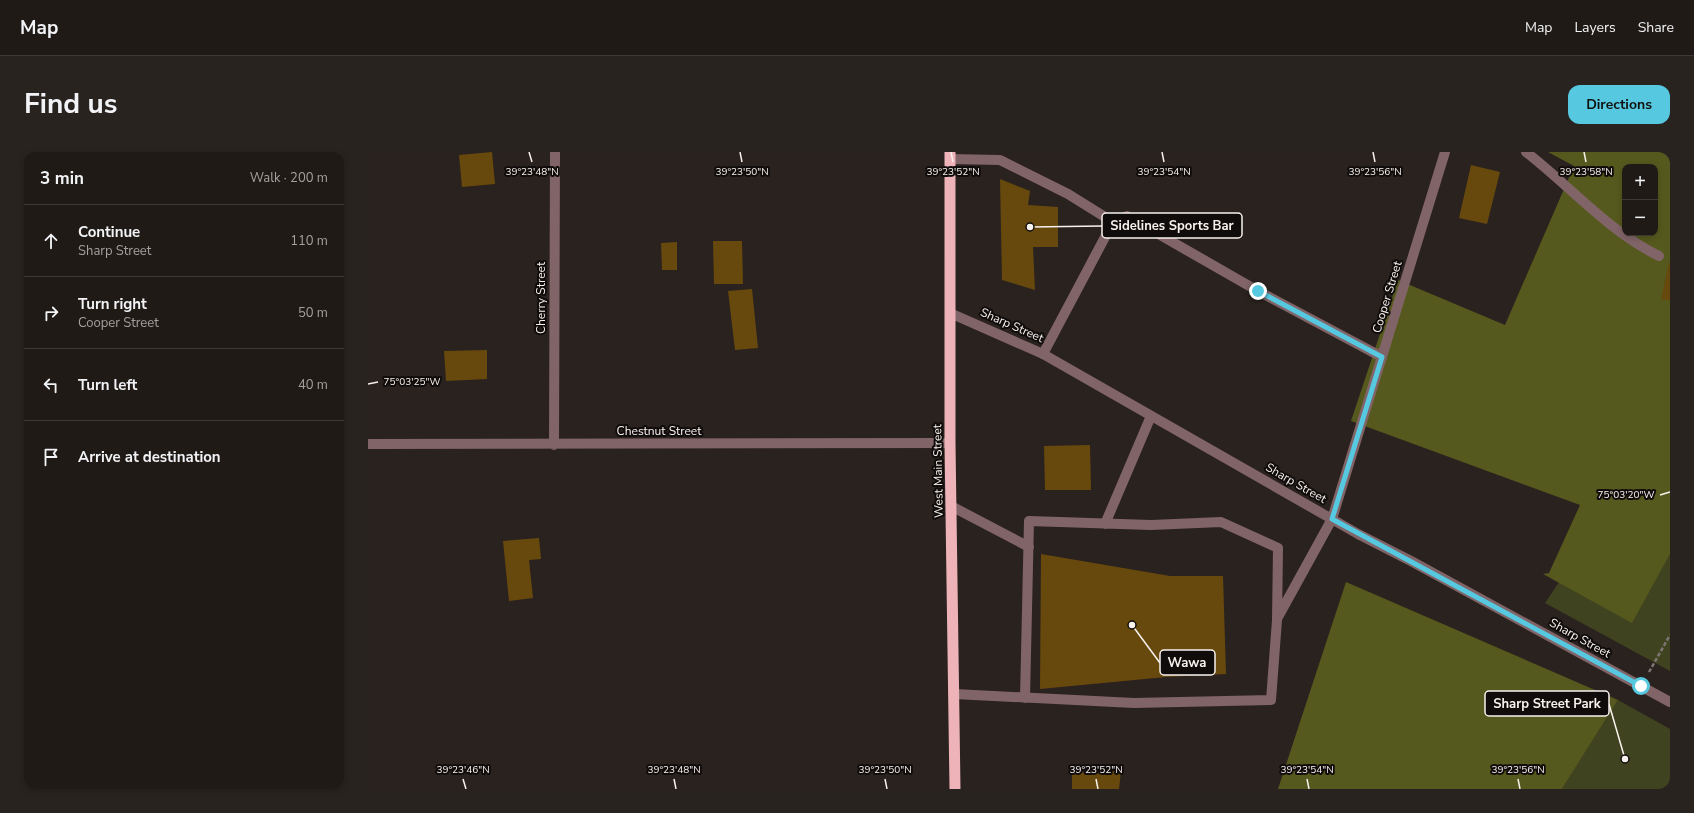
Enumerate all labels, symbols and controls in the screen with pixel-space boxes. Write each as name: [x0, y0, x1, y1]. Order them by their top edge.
text: Map: [20, 15, 58, 41]
text: Map: [1525, 18, 1552, 37]
text: Layers: [1574, 18, 1616, 37]
text: Share: [1638, 18, 1674, 37]
text: Find us: [24, 85, 118, 123]
button: Directions: [1568, 85, 1670, 124]
map controls: [1622, 164, 1658, 236]
button: +: [1622, 164, 1658, 200]
text: 39°23'48"N: [505, 165, 559, 179]
text: 39°23'50"N: [715, 165, 769, 179]
text: 39°23'52"N: [926, 165, 980, 179]
text: 39°23'54"N: [1137, 165, 1191, 179]
text: 39°23'56"N: [1348, 165, 1402, 179]
text: 39°23'58"N: [1559, 165, 1613, 179]
text: 3 min: [40, 167, 84, 190]
text: Walk · 200 m: [250, 169, 328, 187]
button: −: [1622, 200, 1658, 236]
callout: Sidelines Sports Bar: [1102, 213, 1242, 238]
text: Sidelines Sports Bar: [1110, 217, 1235, 235]
text: Continue: [78, 222, 140, 242]
icon: ahead: [40, 230, 62, 252]
text: 110 m: [290, 232, 328, 250]
text: Sharp Street: [78, 242, 151, 260]
street label: Cooper Street: [1368, 258, 1406, 335]
street label: Cherry Street: [533, 261, 549, 334]
route end: [1249, 282, 1267, 300]
text: Turn right: [78, 294, 147, 314]
icon: right: [40, 302, 62, 324]
text: 50 m: [298, 304, 328, 322]
street label: Sharp Street: [978, 304, 1047, 346]
text: Cooper Street: [78, 314, 159, 332]
icon: left: [40, 374, 62, 396]
text: Turn left: [78, 375, 137, 395]
text: 75°03'25"W: [384, 375, 440, 389]
text: 40 m: [298, 376, 328, 394]
street label: Chestnut Street: [617, 423, 702, 439]
street label: West Main Street: [929, 423, 947, 518]
icon: arrive: [40, 446, 62, 468]
text: Arrive at destination: [78, 447, 221, 467]
street label: Sharp Street: [1263, 459, 1330, 507]
text: 75°03'20"W: [1598, 488, 1654, 502]
street label: Sharp Street: [1547, 615, 1614, 662]
callout: Wawa: [1160, 650, 1215, 675]
text: Wawa: [1168, 654, 1206, 672]
route start: [1632, 677, 1650, 695]
callout: Sharp Street Park: [1485, 691, 1609, 716]
text: Sharp Street Park: [1493, 695, 1602, 713]
text: 39°23'46"N: [436, 763, 490, 777]
text: 39°23'48"N: [647, 763, 701, 777]
text: 39°23'50"N: [858, 763, 912, 777]
text: 39°23'52"N: [1069, 763, 1123, 777]
text: 39°23'54"N: [1280, 763, 1334, 777]
text: 39°23'56"N: [1491, 763, 1545, 777]

